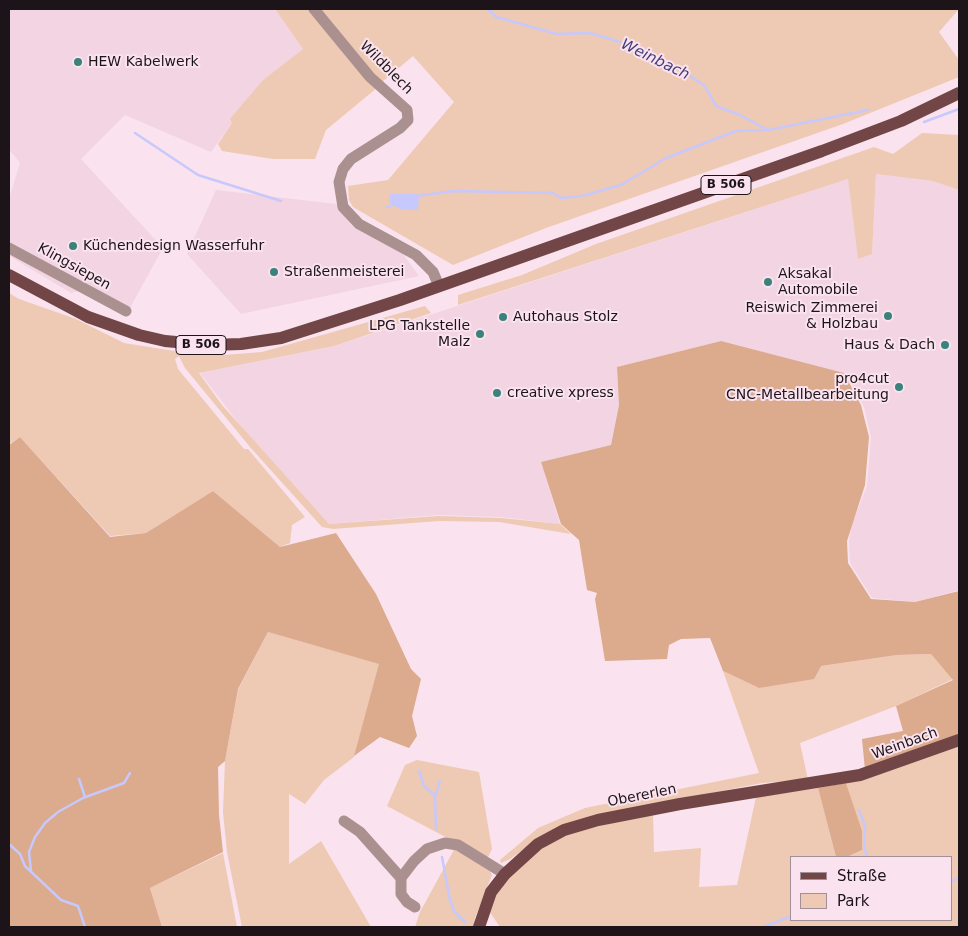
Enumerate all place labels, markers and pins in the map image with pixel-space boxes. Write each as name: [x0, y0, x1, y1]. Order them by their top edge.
place label: HEW Kabelwerk: [88, 54, 198, 70]
marker: HEW Kabelwerk: [72, 56, 84, 68]
place label: Küchendesign Wasserfuhr: [83, 238, 264, 254]
marker: Küchendesign Wasserfuhr: [67, 240, 79, 252]
place label: Straßenmeisterei: [284, 264, 405, 280]
marker: Straßenmeisterei: [268, 266, 280, 278]
place label: Aksakal Automobile: [778, 266, 858, 298]
marker: Aksakal Automobile: [762, 276, 774, 288]
place label: Reiswich Zimmerei & Holzbau: [745, 300, 878, 332]
place label: Autohaus Stolz: [513, 309, 618, 325]
marker: Reiswich Zimmerei & Holzbau: [882, 310, 894, 322]
marker: Autohaus Stolz: [497, 311, 509, 323]
place label: LPG Tankstelle Malz: [369, 318, 470, 351]
marker: LPG Tankstelle Malz: [474, 328, 486, 340]
place label: Haus & Dach: [844, 337, 935, 353]
marker: Haus & Dach: [939, 339, 951, 351]
place label: pro4cut CNC-Metallbearbeitung: [726, 371, 889, 404]
marker: pro4cut CNC-Metallbearbeitung: [893, 381, 905, 393]
place label: creative xpress: [507, 385, 614, 401]
marker: creative xpress: [491, 387, 503, 399]

